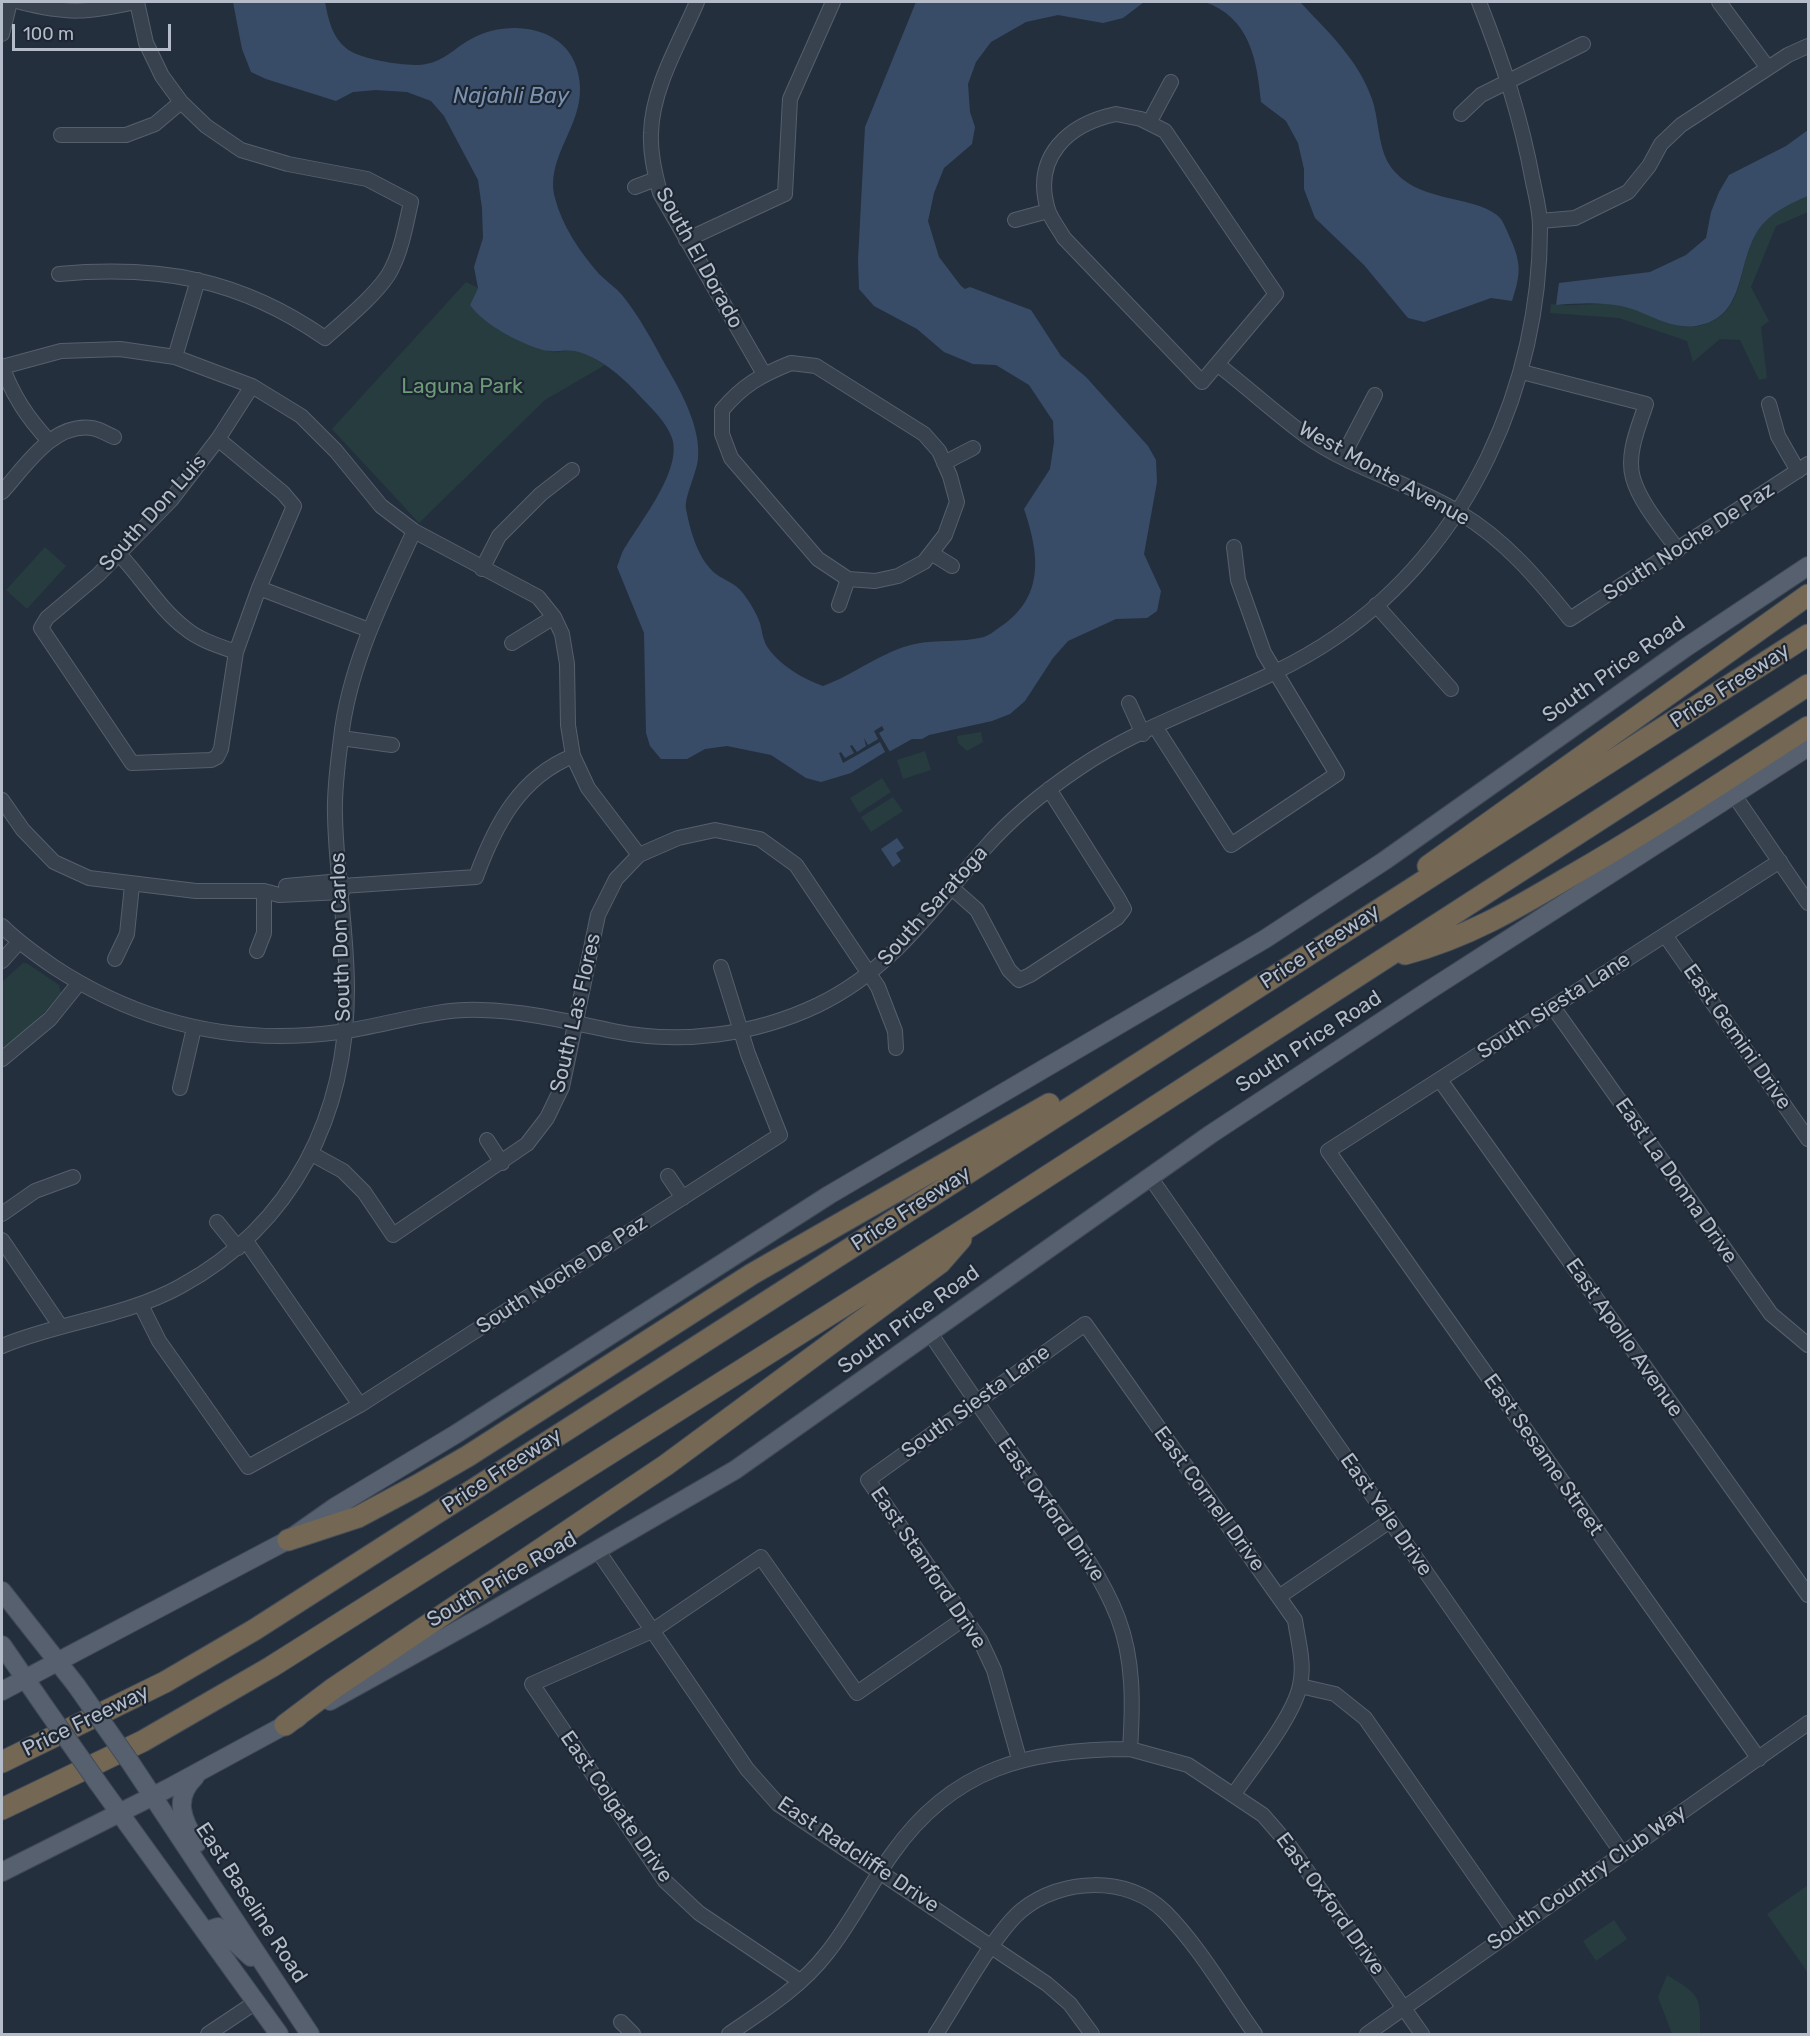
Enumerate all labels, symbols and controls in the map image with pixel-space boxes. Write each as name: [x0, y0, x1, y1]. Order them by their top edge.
scale bar: [15, 12, 174, 50]
text: 100 m: [23, 23, 74, 45]
water label: Najahli Bay: [453, 84, 569, 110]
street label: South El Dorado: [650, 183, 748, 333]
park label: Laguna Park: [401, 374, 523, 400]
street label: West Monte Avenue: [1294, 416, 1474, 532]
street label: South Don Luis: [94, 449, 212, 577]
street label: South Noche De Paz: [1599, 477, 1779, 607]
street label: South Price Road: [1538, 611, 1690, 729]
street label: Price Freeway: [1665, 638, 1795, 734]
street label: South Saratoga: [873, 841, 993, 971]
street label: South Don Carlos: [325, 852, 357, 1022]
street label: Price Freeway: [1255, 899, 1385, 995]
street label: South Las Flores: [545, 931, 607, 1095]
street label: South Siesta Lane: [1473, 947, 1635, 1065]
street label: East Gemini Drive: [1677, 959, 1797, 1115]
street label: South Price Road: [1231, 985, 1387, 1099]
street label: East La Donna Drive: [1609, 1093, 1743, 1269]
street label: Price Freeway: [846, 1161, 976, 1257]
street label: South Noche De Paz: [472, 1210, 652, 1340]
street label: East Apollo Avenue: [1560, 1254, 1688, 1422]
street label: South Price Road: [833, 1260, 985, 1380]
street label: South Siesta Lane: [897, 1340, 1055, 1464]
street label: East Sesame Street: [1478, 1369, 1608, 1541]
street label: East Cornell Drive: [1148, 1422, 1270, 1576]
street label: Price Freeway: [437, 1423, 567, 1519]
street label: East Oxford Drive: [992, 1433, 1110, 1587]
street label: East Yale Drive: [1334, 1449, 1438, 1581]
street label: East Stanford Drive: [865, 1482, 991, 1654]
street label: South Price Road: [423, 1527, 581, 1633]
street label: Price Freeway: [19, 1680, 153, 1762]
street label: East Colgate Drive: [554, 1726, 678, 1888]
street label: East Radcliffe Drive: [772, 1792, 944, 1918]
street label: South Country Club Way: [1483, 1800, 1691, 1956]
street label: East Baseline Road: [190, 1818, 312, 1988]
street label: East Oxford Drive: [1270, 1828, 1390, 1980]

